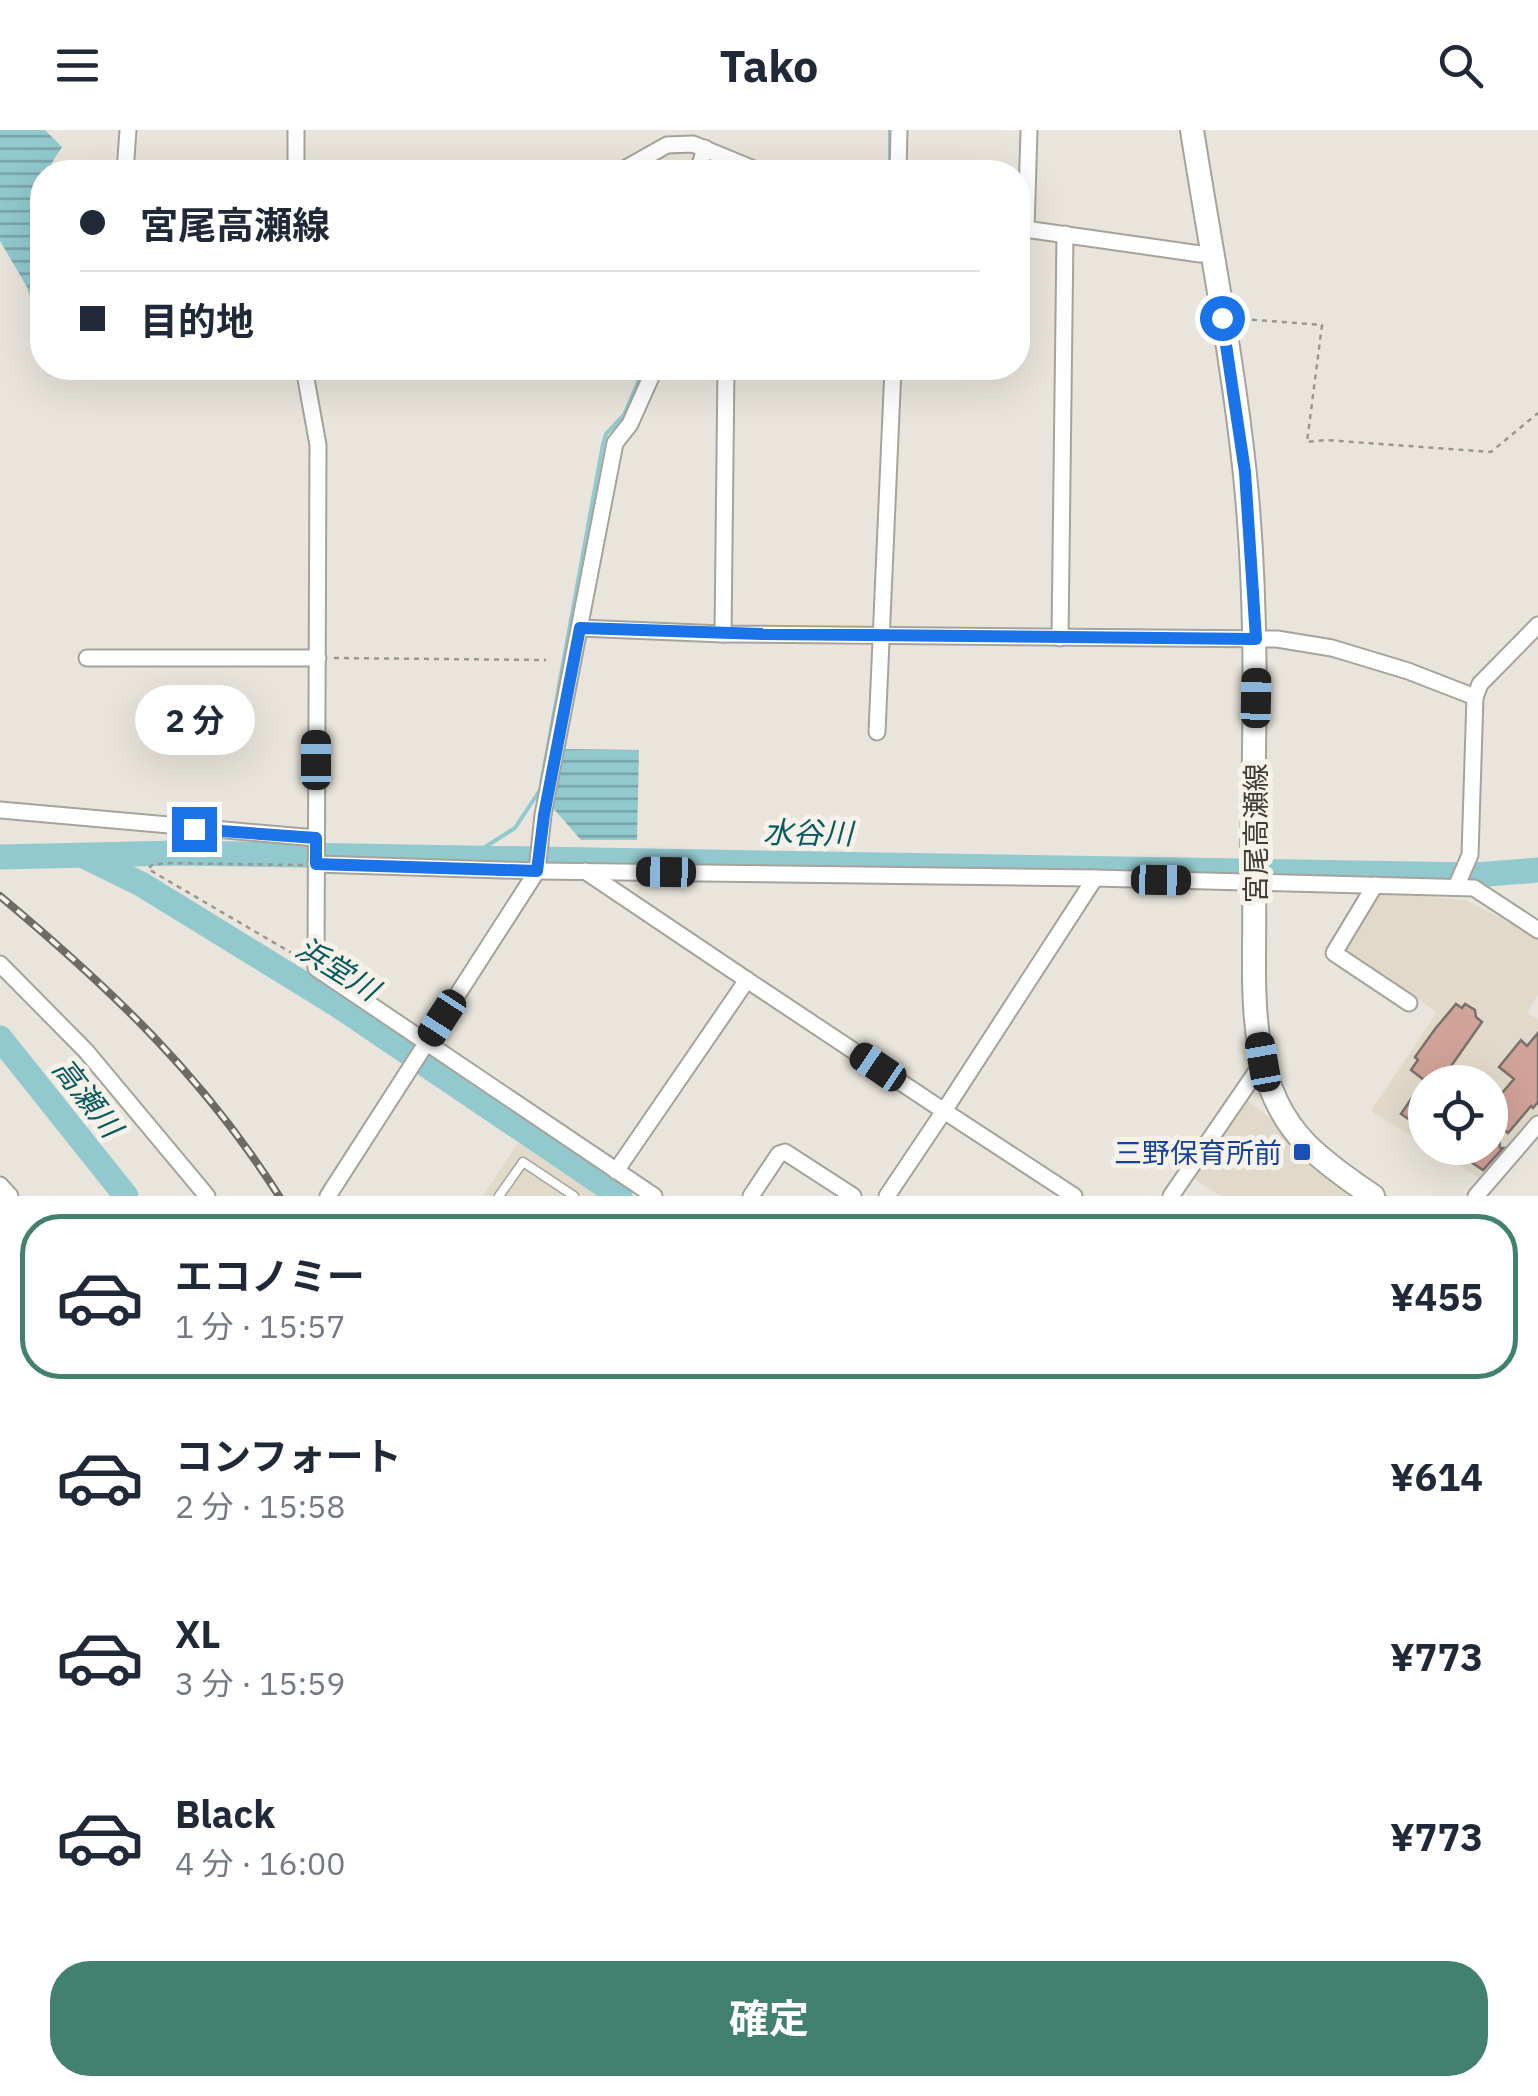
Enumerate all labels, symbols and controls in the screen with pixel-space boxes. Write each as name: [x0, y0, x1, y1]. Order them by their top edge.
text: Tako: [720, 36, 818, 94]
icon: menu: [50, 38, 105, 93]
icon: search: [1433, 38, 1488, 93]
text: 宮尾高瀬線: [140, 200, 330, 249]
text: 目的地: [140, 296, 254, 345]
route start: [1200, 296, 1245, 341]
car: [1240, 668, 1272, 728]
callout: 2 分: [134, 684, 254, 754]
text: 2 分: [166, 699, 224, 741]
car: [301, 730, 331, 790]
street label: 宮尾高瀬線: [1237, 763, 1274, 903]
route end: [172, 807, 217, 852]
water label: 水谷川: [763, 812, 856, 852]
car: [636, 856, 696, 888]
car: [1131, 864, 1191, 896]
water label: 浜堂川: [290, 928, 389, 1010]
car: [413, 985, 471, 1051]
car: [1243, 1030, 1283, 1094]
car: [845, 1038, 911, 1096]
water label: 高瀬川: [45, 1050, 133, 1147]
map controls: [1408, 1065, 1508, 1165]
button: locate: [1408, 1065, 1508, 1165]
place label: 三野保育所前: [1114, 1134, 1282, 1171]
marker: 三野保育所前: [1291, 1141, 1313, 1163]
text: エコノミー: [175, 1251, 365, 1300]
icon: car: [55, 1252, 145, 1342]
text: ¥455: [1390, 1272, 1483, 1321]
text: 1 分 · 15:57: [175, 1305, 345, 1347]
text: コンフォート: [175, 1431, 402, 1480]
icon: car: [55, 1432, 145, 1522]
text: ¥614: [1390, 1452, 1483, 1501]
text: 2 分 · 15:58: [175, 1485, 345, 1527]
text: XL: [175, 1609, 221, 1658]
icon: car: [55, 1612, 145, 1702]
text: ¥773: [1390, 1632, 1483, 1681]
text: 3 分 · 15:59: [175, 1662, 345, 1704]
text: Black: [175, 1789, 275, 1838]
icon: car: [55, 1792, 145, 1882]
text: ¥773: [1390, 1812, 1483, 1861]
text: 4 分 · 16:00: [175, 1842, 345, 1884]
button: 確定: [50, 1961, 1488, 2076]

